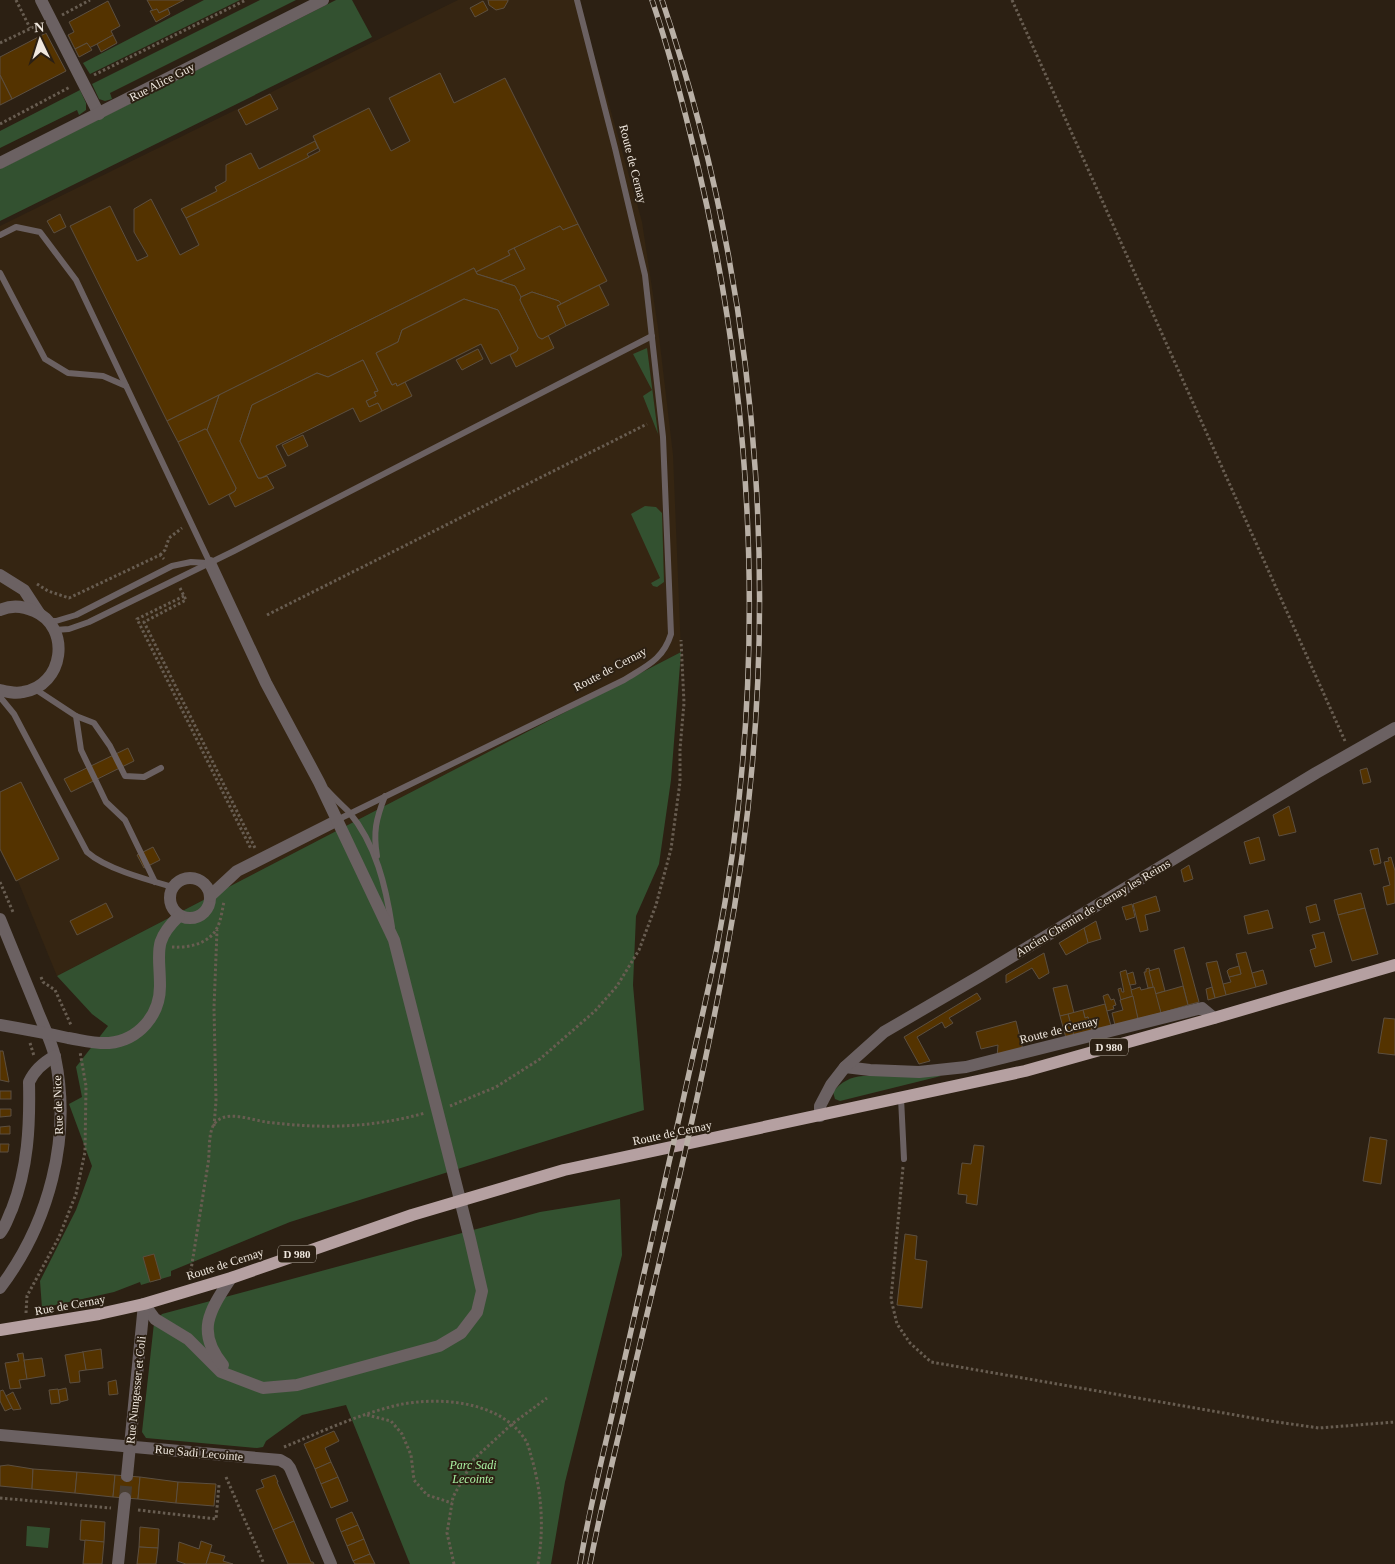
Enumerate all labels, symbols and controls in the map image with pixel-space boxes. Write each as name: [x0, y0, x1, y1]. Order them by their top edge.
north arrow: [15, 15, 65, 65]
text: N: [34, 20, 45, 35]
street label: Rue Alice Guy: [127, 60, 197, 104]
street label: Route de Cernay: [616, 123, 650, 205]
street label: Route de Cernay: [571, 644, 649, 694]
street label: Ancien Chemin de Cernay les Reims: [1013, 856, 1173, 960]
street label: Route de Cernay: [1018, 1013, 1100, 1047]
road number: D 980: [1090, 1038, 1128, 1056]
street label: Rue de Nice: [50, 1075, 66, 1135]
street label: Route de Cernay: [631, 1118, 713, 1148]
street label: Route de Cernay: [184, 1245, 266, 1283]
road number: D 980: [278, 1246, 316, 1262]
street label: Rue de Cernay: [34, 1292, 106, 1318]
street label: Rue Nungesser et Coli: [123, 1335, 149, 1445]
street label: Rue Sadi Lecointe: [154, 1442, 244, 1464]
park label: Parc Sadi Lecointe: [448, 1458, 497, 1486]

